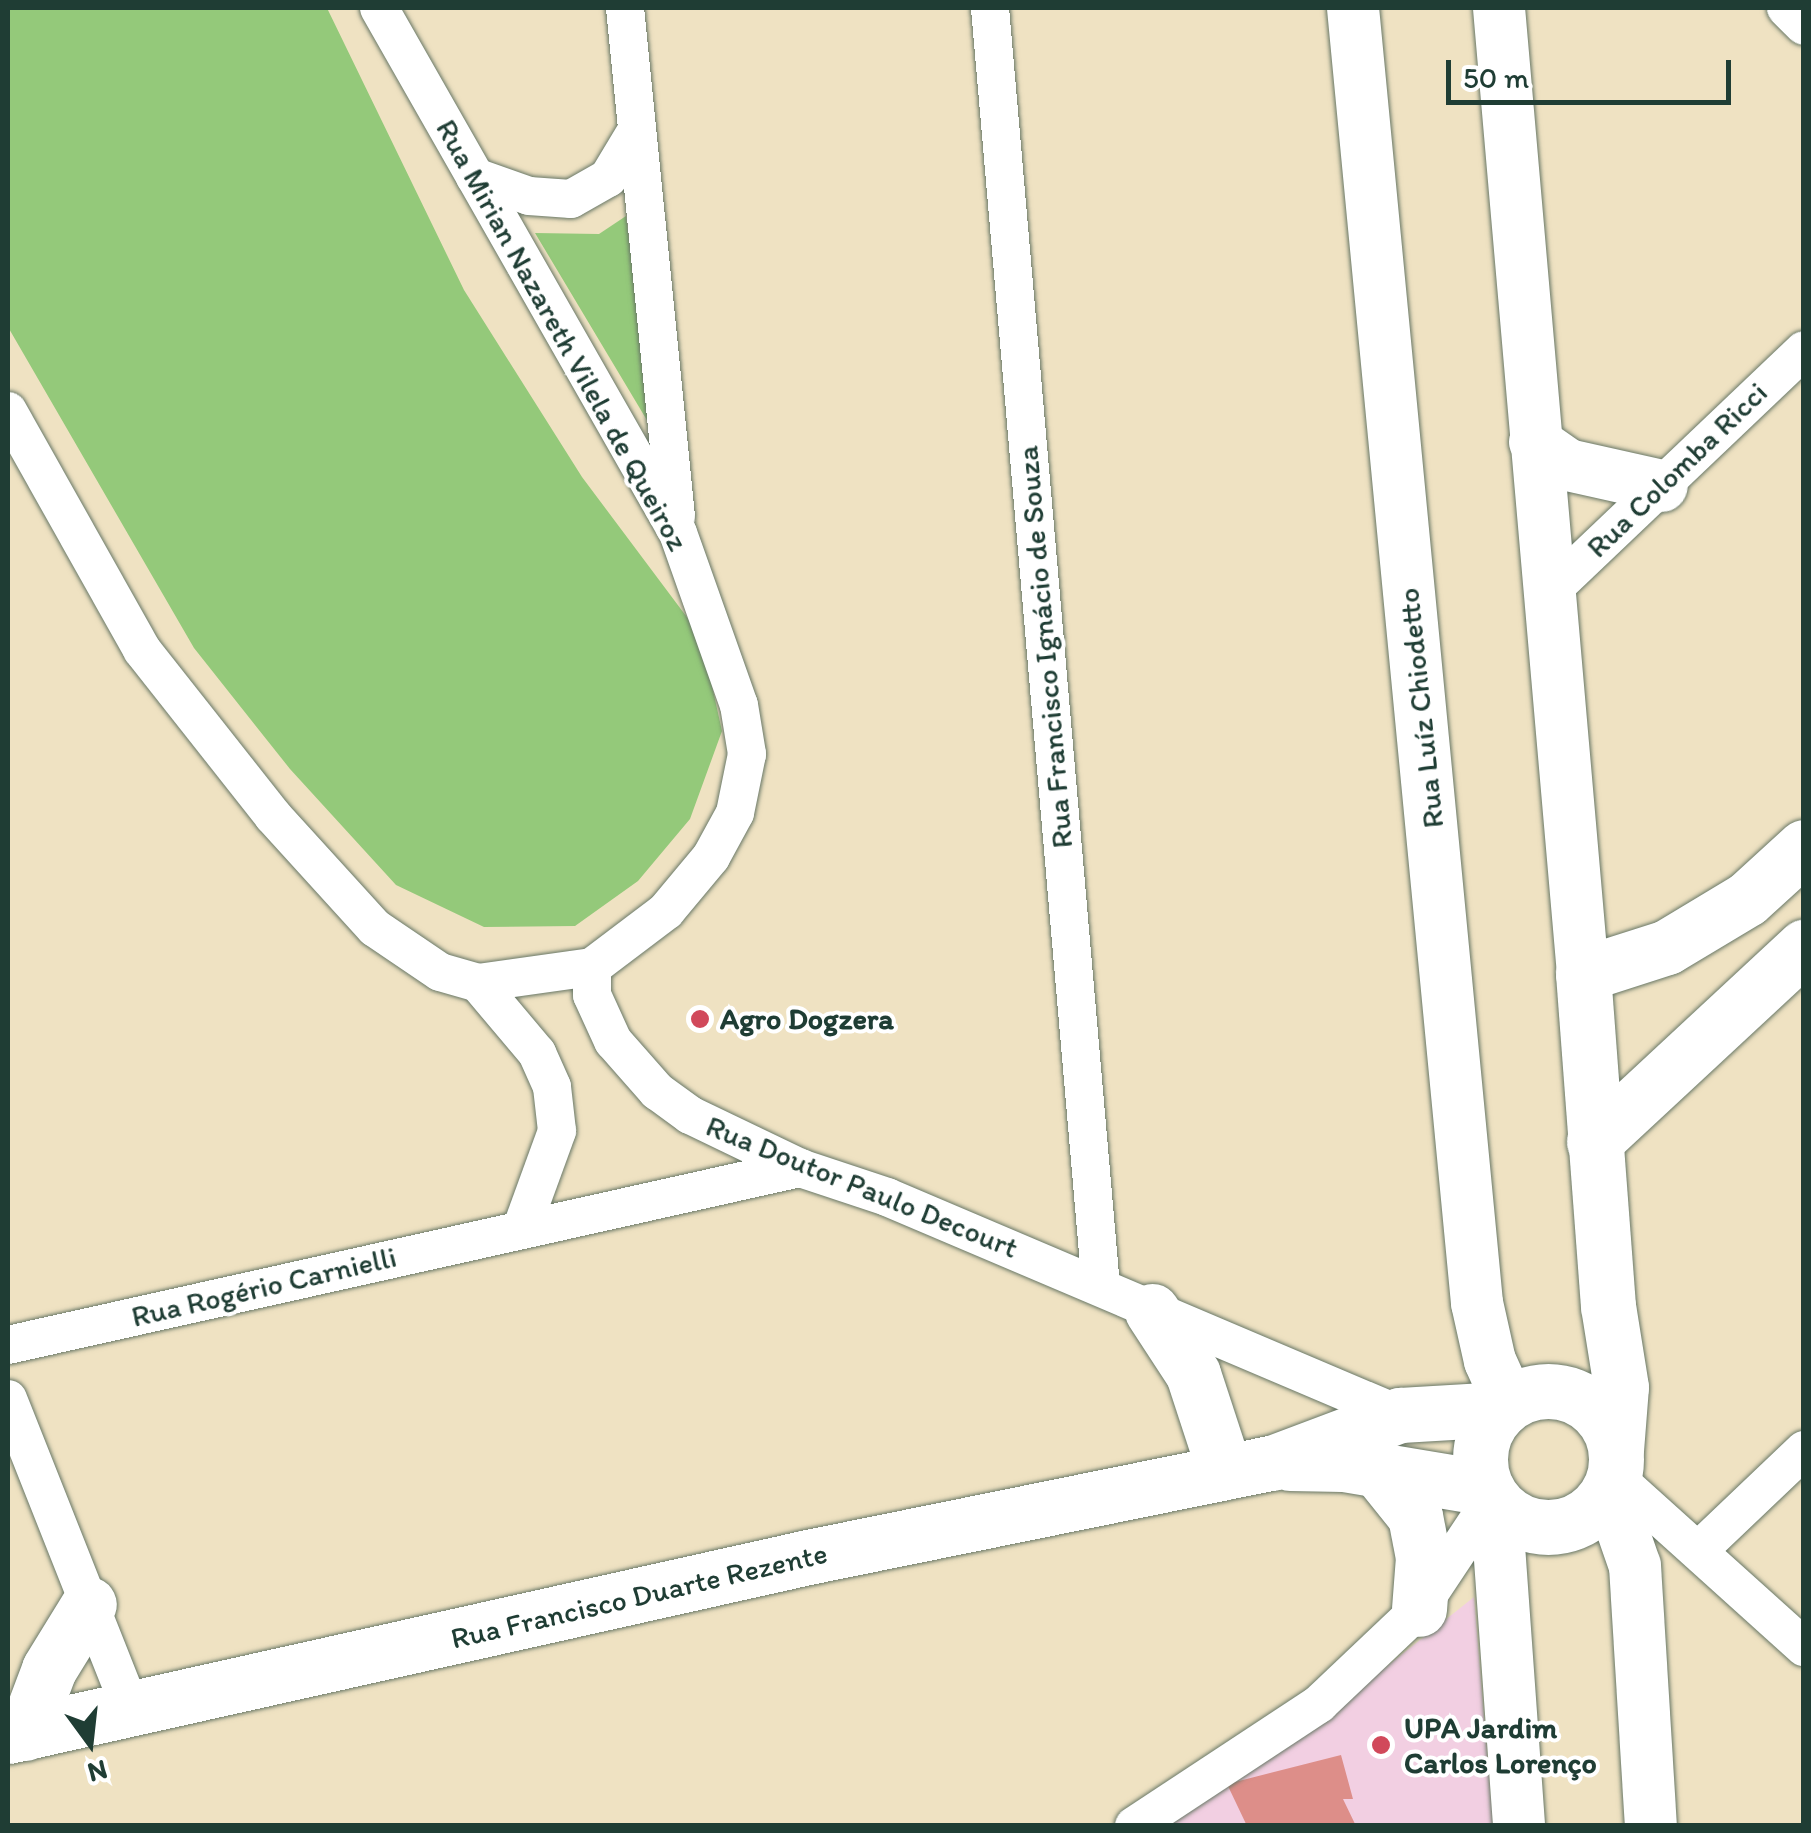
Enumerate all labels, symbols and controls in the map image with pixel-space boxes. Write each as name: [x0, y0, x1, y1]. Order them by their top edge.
scale bar: [1451, 40, 1736, 102]
text: 50 m: [1463, 59, 1529, 96]
street label: Rua Mirian Nazareth Vilela de Queiroz: [428, 113, 696, 557]
street label: Rua Colomba Ricci: [1579, 374, 1775, 566]
street label: Rua Francisco Ignácio de Souza: [1010, 445, 1080, 849]
street label: Rua Luíz Chiodetto: [1390, 586, 1452, 830]
place label: Agro Dogzera: [720, 1001, 894, 1037]
marker: Agro Dogzera: [689, 1008, 711, 1030]
street label: Rua Doutor Paulo Decourt: [701, 1108, 1023, 1266]
street label: Rua Rogério Carnielli: [128, 1239, 400, 1335]
street label: Rua Francisco Duarte Rezente: [448, 1535, 830, 1657]
north arrow: [40, 1693, 140, 1793]
place label: UPA Jardim Carlos Lorenço: [1404, 1710, 1597, 1780]
marker: UPA Jardim Carlos Lorenço: [1368, 1732, 1394, 1758]
text: N: [84, 1753, 111, 1791]

